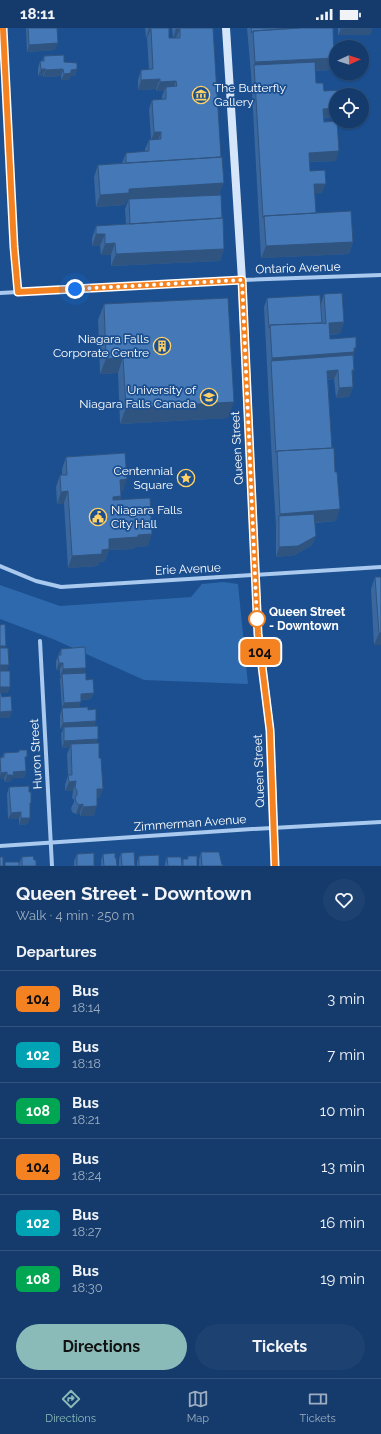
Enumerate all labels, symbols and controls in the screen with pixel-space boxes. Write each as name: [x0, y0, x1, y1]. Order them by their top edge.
text: 18:11: [20, 5, 55, 23]
north arrow: [329, 40, 369, 80]
map controls: [329, 40, 369, 128]
place label: The Butterfly Gallery: [214, 81, 287, 109]
museum icon: The Butterfly Gallery: [191, 85, 211, 105]
button: locate: [329, 88, 369, 128]
street label: Ontario Avenue: [255, 260, 341, 276]
your location: [65, 279, 85, 299]
place label: Niagara Falls Corporate Centre: [53, 332, 149, 360]
building icon: Niagara Falls Corporate Centre: [152, 336, 172, 356]
place label: University of Niagara Falls Canada: [79, 383, 197, 411]
school or university icon: University of Niagara Falls Canada: [199, 387, 219, 407]
street label: Queen Street: [228, 411, 246, 485]
place label: Centennial Square: [113, 464, 174, 492]
place icon: Centennial Square: [176, 468, 196, 488]
place label: Niagara Falls City Hall: [111, 503, 183, 531]
public building icon: Niagara Falls City Hall: [88, 507, 108, 527]
street label: Erie Avenue: [155, 560, 221, 578]
place label: Queen Street - Downtown: [269, 605, 346, 633]
marker: Queen Street - Downtown: [248, 610, 266, 628]
line badge: 104: [237, 639, 283, 665]
text: 104: [248, 644, 272, 660]
street label: Huron Street: [27, 718, 45, 790]
street label: Queen Street: [251, 734, 267, 808]
street label: Zimmerman Avenue: [133, 812, 247, 834]
button: heart: [323, 879, 365, 921]
text: Queen Street - Downtown: [16, 882, 252, 904]
text: Walk · 4 min · 250 m: [16, 908, 134, 923]
text: Departures: [16, 943, 97, 961]
text: Bus: [72, 982, 99, 1000]
text: 3 min: [327, 990, 365, 1008]
text: 104: [26, 991, 50, 1007]
text: 18:14: [72, 1000, 100, 1015]
text: Bus: [72, 1038, 99, 1056]
text: 7 min: [327, 1046, 365, 1064]
text: 102: [26, 1047, 50, 1063]
text: 18:18: [72, 1056, 101, 1071]
text: Bus: [72, 1094, 99, 1112]
text: 10 min: [320, 1102, 365, 1120]
text: 108: [26, 1103, 50, 1119]
text: 18:21: [72, 1112, 100, 1127]
text: Bus: [72, 1150, 99, 1168]
text: 13 min: [321, 1158, 365, 1176]
text: 104: [26, 1159, 50, 1175]
text: 18:24: [72, 1168, 102, 1183]
text: Bus: [72, 1206, 99, 1224]
text: 16 min: [320, 1214, 365, 1232]
text: 102: [26, 1215, 50, 1231]
text: 18:27: [72, 1224, 101, 1239]
text: Bus: [72, 1262, 99, 1280]
text: 19 min: [320, 1270, 365, 1288]
text: 108: [26, 1271, 50, 1287]
text: 18:30: [72, 1280, 103, 1295]
button: Directions: [16, 1324, 187, 1370]
button: Tickets: [195, 1324, 365, 1370]
tab: Directions: [45, 1388, 96, 1425]
tab: Map: [187, 1388, 209, 1425]
tab: Tickets: [300, 1388, 336, 1425]

